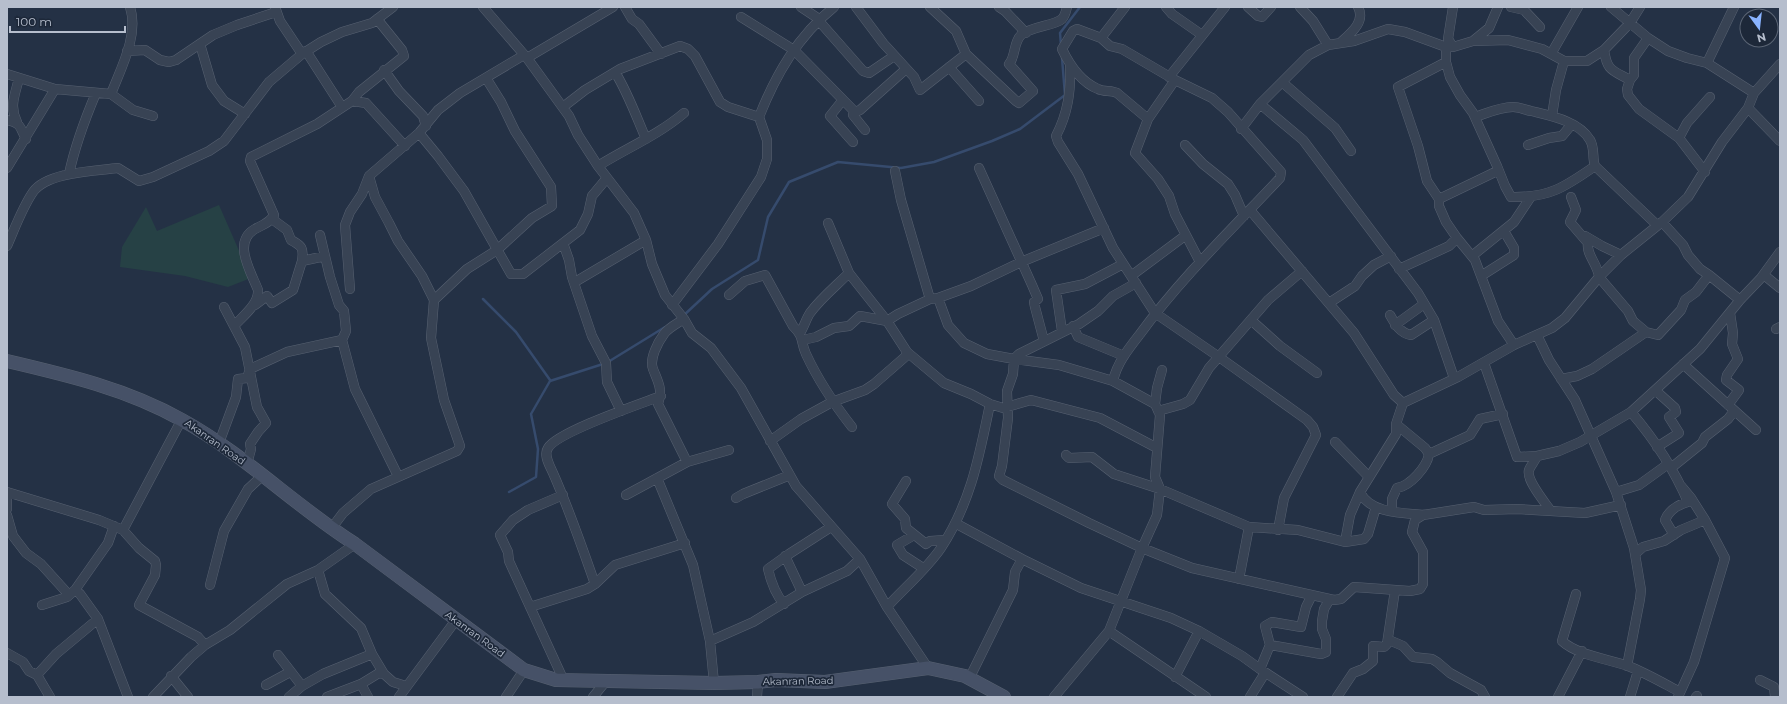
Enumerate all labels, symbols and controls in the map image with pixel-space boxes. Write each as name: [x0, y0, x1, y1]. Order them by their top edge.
scale bar: [10, 8, 125, 34]
north arrow: [1739, 8, 1779, 48]
text: 100 m: [16, 14, 52, 29]
text: N: [1755, 30, 1768, 46]
street label: Akanran Road: [182, 416, 248, 468]
street label: Akanran Road: [443, 608, 507, 660]
street label: Akanran Road: [763, 674, 833, 688]

